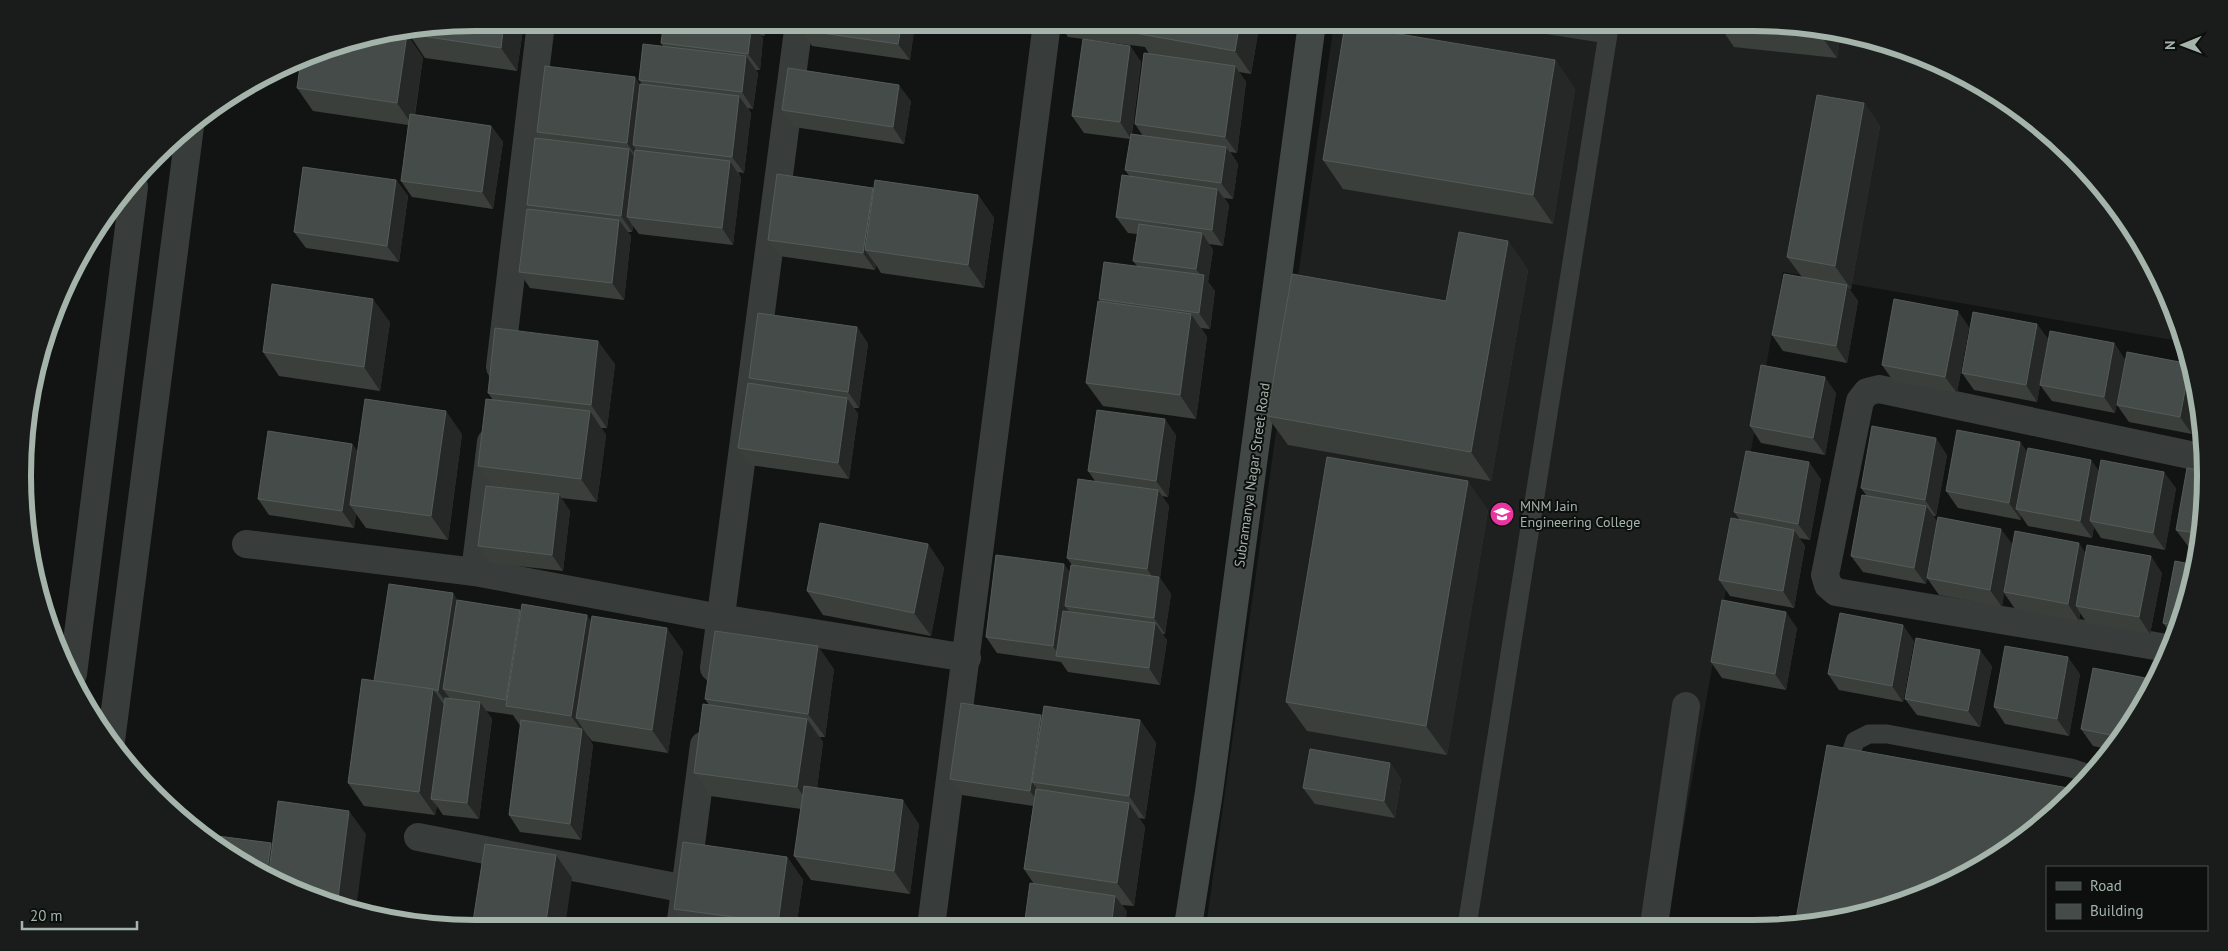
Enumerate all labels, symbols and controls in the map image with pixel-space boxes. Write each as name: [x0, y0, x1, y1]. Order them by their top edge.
north arrow: [2158, 20, 2208, 70]
text: N: [2161, 40, 2179, 50]
street label: Subramanya Nagar Street Road: [1230, 382, 1274, 568]
place label: MNM Jain Engineering College: [1520, 497, 1640, 531]
school or university icon: MNM Jain Engineering College: [1489, 501, 1515, 527]
legend: [2046, 866, 2208, 931]
text: Road: [2090, 876, 2122, 895]
scale bar: [22, 898, 138, 930]
text: Building: [2090, 901, 2144, 920]
text: 20 m: [30, 906, 63, 925]

